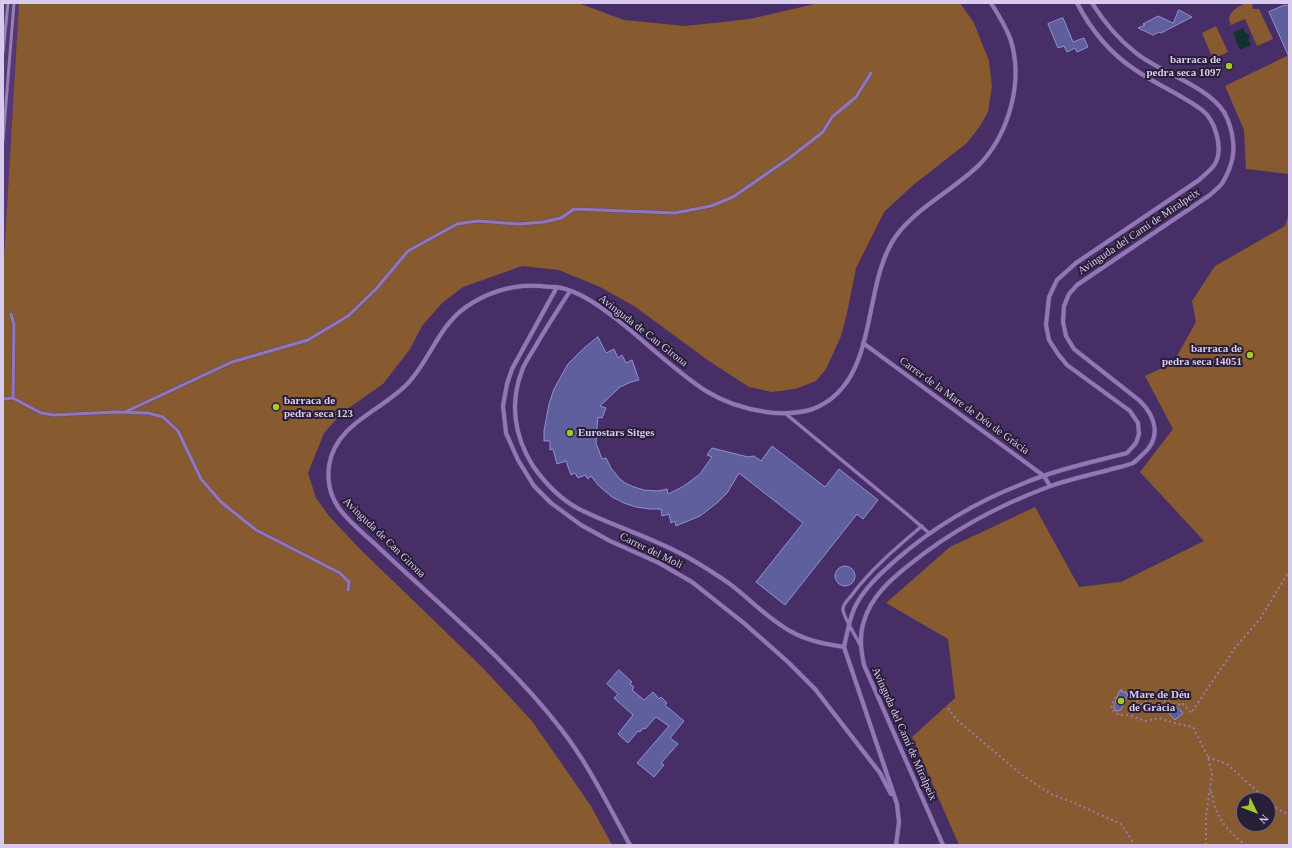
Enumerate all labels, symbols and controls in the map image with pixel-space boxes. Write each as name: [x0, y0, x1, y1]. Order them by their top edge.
place label: barraca de pedra seca 1097: [1146, 53, 1221, 79]
marker: barraca de pedra seca 1097: [1224, 61, 1234, 71]
street label: Avinguda del Camí de Miralpeix: [1075, 186, 1203, 278]
street label: Avinguda de Can Girona: [596, 292, 690, 370]
place label: barraca de pedra seca 14051: [1162, 342, 1242, 368]
marker: barraca de pedra seca 14051: [1245, 350, 1255, 360]
street label: Carrer de la Mare de Déu de Gràcia: [897, 354, 1031, 458]
place label: barraca de pedra seca 123: [284, 394, 353, 420]
marker: barraca de pedra seca 123: [271, 402, 281, 412]
place label: Eurostars Sitges: [578, 426, 654, 440]
marker: Eurostars Sitges: [565, 428, 575, 438]
street label: Avinguda de Can Girona: [340, 495, 428, 581]
street label: Carrer del Molí: [617, 530, 685, 572]
street label: Avinguda del Camí de Miralpeix: [869, 665, 939, 803]
place label: Mare de Déu de Gràcia: [1129, 688, 1190, 714]
marker: Mare de Déu de Gràcia: [1116, 696, 1126, 706]
north arrow: [1236, 792, 1276, 832]
text: N: [1257, 812, 1271, 826]

